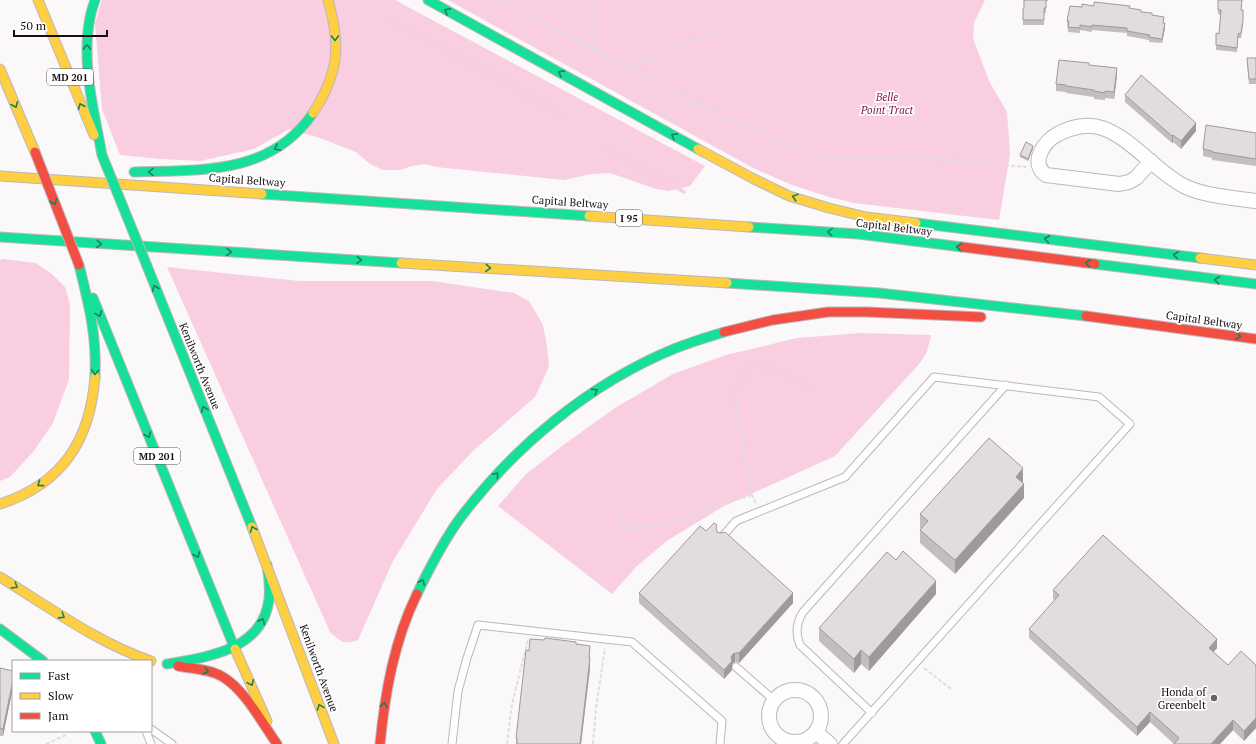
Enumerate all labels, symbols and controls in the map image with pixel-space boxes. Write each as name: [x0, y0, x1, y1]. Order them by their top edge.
one-way arrow: [444, 8, 451, 15]
scale bar: [14, 12, 107, 38]
text: 50 m: [20, 18, 47, 33]
one-way arrow: [331, 35, 339, 41]
one-way arrow: [83, 44, 91, 50]
road number: MD 201: [47, 69, 93, 85]
one-way arrow: [558, 71, 565, 78]
park label: Belle Point Tract: [860, 90, 914, 117]
one-way arrow: [10, 101, 18, 109]
one-way arrow: [78, 103, 86, 110]
one-way arrow: [671, 134, 679, 141]
one-way arrow: [274, 143, 282, 150]
one-way arrow: [148, 167, 154, 176]
street label: Capital Beltway: [208, 170, 286, 190]
street label: Capital Beltway: [531, 192, 609, 212]
one-way arrow: [791, 194, 798, 202]
one-way arrow: [50, 198, 58, 205]
road number: I 95: [616, 210, 642, 226]
street label: Capital Beltway: [855, 215, 933, 239]
one-way arrow: [827, 228, 833, 237]
one-way arrow: [1044, 235, 1050, 244]
one-way arrow: [96, 239, 102, 248]
one-way arrow: [956, 243, 962, 252]
one-way arrow: [226, 248, 232, 256]
one-way arrow: [1173, 251, 1179, 260]
one-way arrow: [356, 256, 362, 265]
one-way arrow: [1085, 259, 1091, 268]
one-way arrow: [485, 264, 491, 273]
one-way arrow: [1214, 275, 1220, 284]
one-way arrow: [152, 285, 160, 292]
street label: Capital Beltway: [1165, 308, 1243, 332]
one-way arrow: [95, 311, 103, 318]
street label: Kenilworth Avenue: [176, 321, 224, 412]
one-way arrow: [1235, 331, 1241, 340]
one-way arrow: [91, 369, 100, 375]
one-way arrow: [591, 389, 598, 396]
one-way arrow: [201, 405, 209, 413]
one-way arrow: [144, 431, 152, 438]
road number: MD 201: [134, 448, 180, 464]
one-way arrow: [491, 472, 498, 480]
one-way arrow: [38, 480, 45, 487]
one-way arrow: [249, 526, 257, 533]
one-way arrow: [193, 551, 201, 558]
one-way arrow: [417, 578, 425, 586]
one-way arrow: [11, 582, 18, 589]
one-way arrow: [58, 611, 65, 619]
one-way arrow: [257, 617, 265, 625]
street label: Kenilworth Avenue: [297, 622, 342, 714]
legend: [12, 660, 152, 732]
one-way arrow: [202, 666, 209, 675]
text: Fast: [48, 668, 71, 683]
one-way arrow: [246, 680, 254, 687]
place label: Honda of Greenbelt: [1158, 685, 1207, 712]
text: Slow: [48, 688, 74, 703]
marker: Honda of Greenbelt: [1209, 693, 1219, 703]
one-way arrow: [379, 702, 388, 708]
one-way arrow: [317, 704, 325, 711]
text: Jam: [48, 708, 69, 723]

